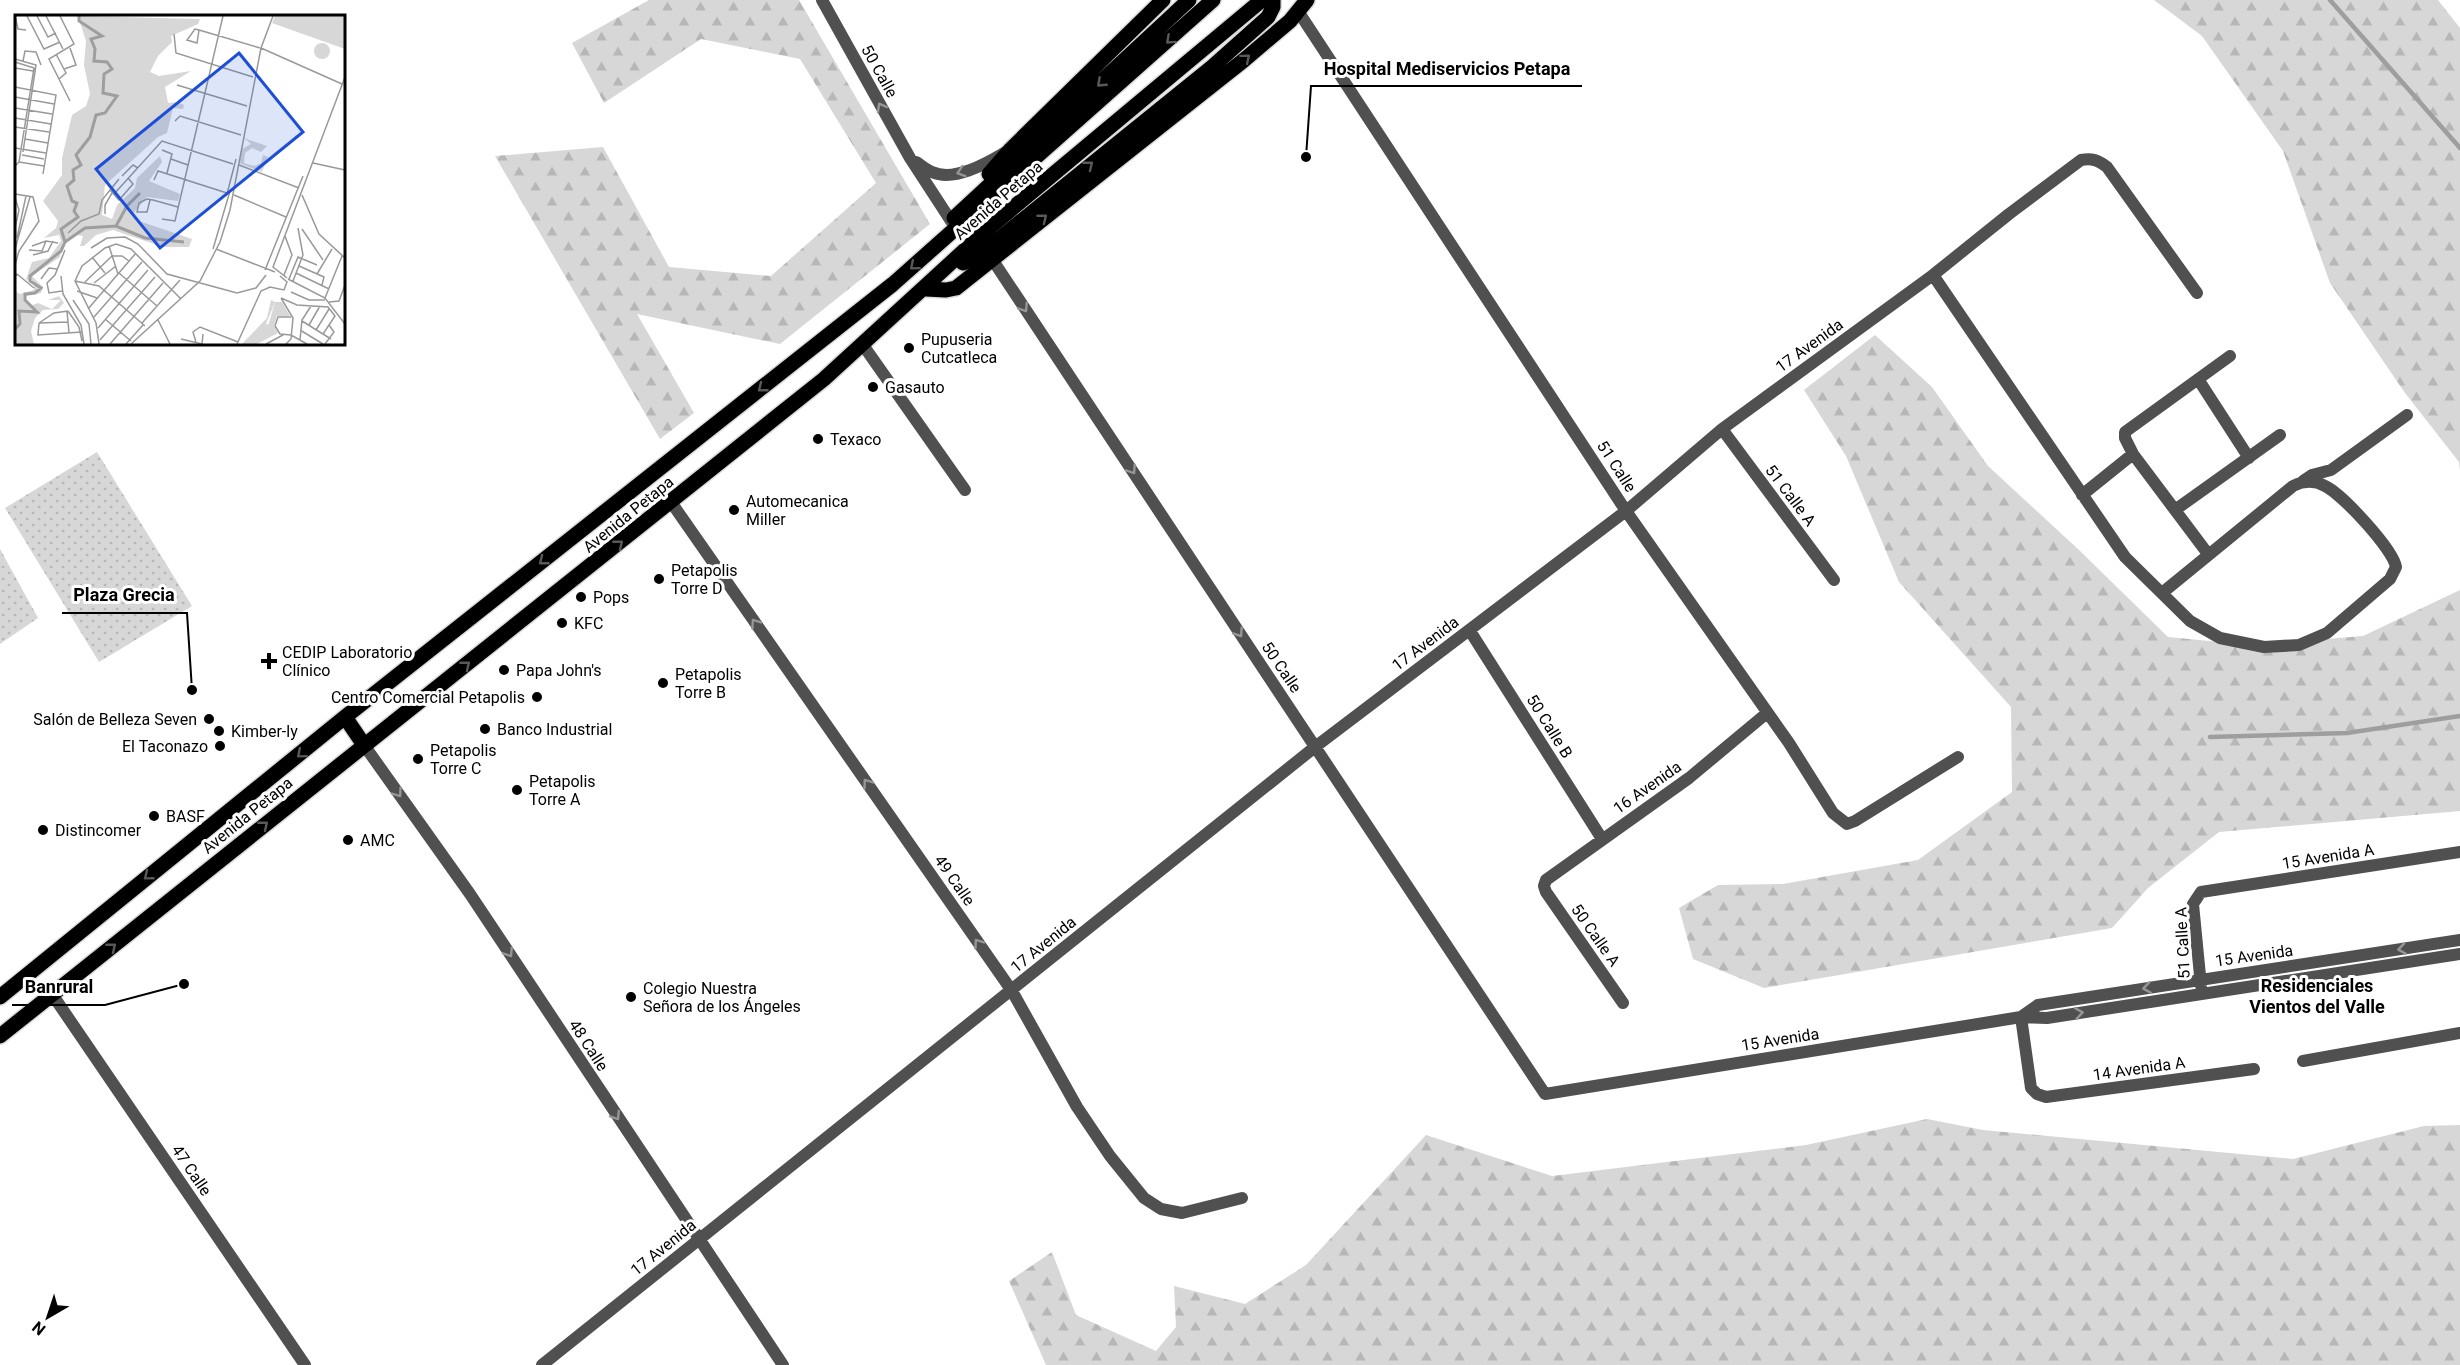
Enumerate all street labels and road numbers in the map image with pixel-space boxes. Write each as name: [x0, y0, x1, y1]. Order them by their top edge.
street label: 50 Calle: [857, 42, 902, 101]
street label: Avenida Petapa: [950, 157, 1046, 244]
street label: 17 Avenida: [1772, 315, 1847, 376]
street label: 51 Calle: [1593, 437, 1640, 495]
street label: 51 Calle A: [1761, 461, 1820, 530]
street label: Avenida Petapa: [579, 472, 677, 557]
street label: 17 Avenida: [1388, 612, 1462, 675]
street label: 50 Calle: [1258, 638, 1305, 696]
street label: 50 Calle B: [1523, 691, 1577, 762]
street label: 16 Avenida: [1610, 757, 1685, 818]
street label: Avenida Petapa: [198, 773, 296, 858]
street label: 15 Avenida A: [2281, 840, 2376, 873]
street label: 49 Calle: [930, 851, 979, 909]
street label: 50 Calle A: [1567, 900, 1624, 971]
street label: 51 Calle A: [2171, 906, 2194, 979]
street label: 17 Avenida: [1007, 912, 1080, 977]
street label: 15 Avenida: [2214, 941, 2294, 970]
street label: 48 Calle: [565, 1016, 612, 1074]
street label: 15 Avenida: [1740, 1024, 1820, 1055]
street label: 14 Avenida A: [2092, 1053, 2187, 1084]
street label: 47 Calle: [168, 1141, 215, 1199]
street label: 17 Avenida: [627, 1215, 700, 1280]

